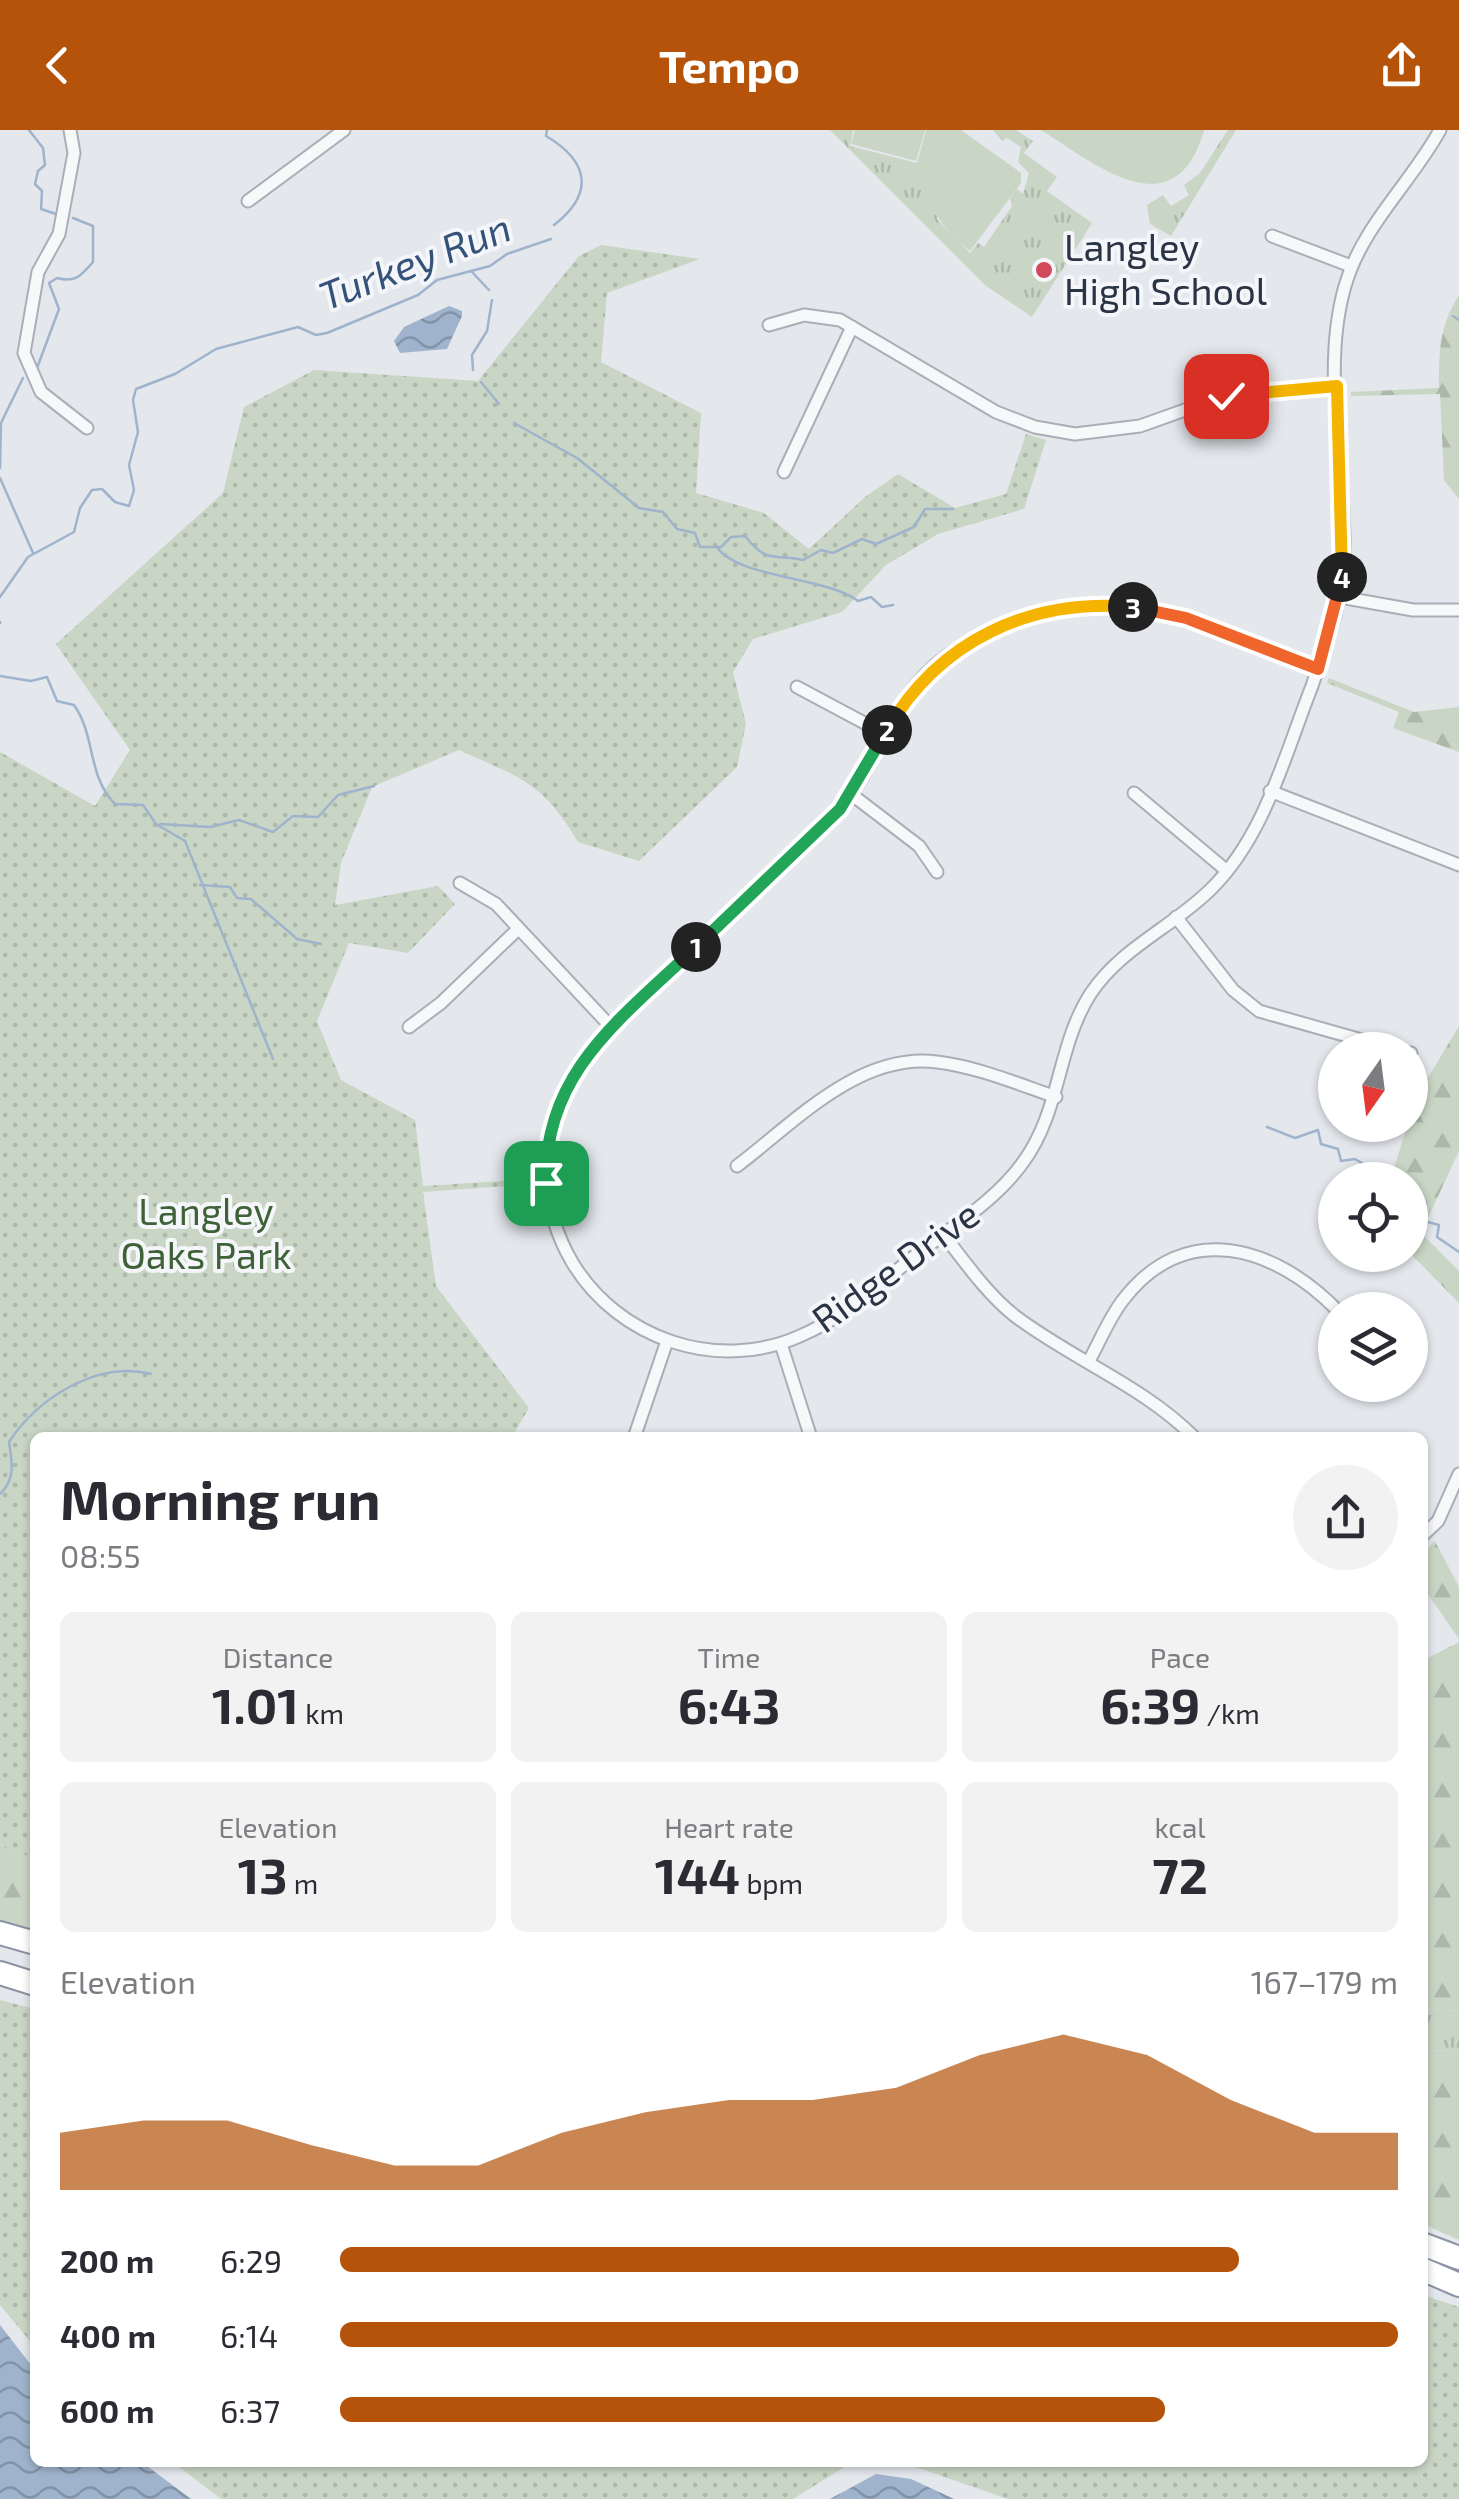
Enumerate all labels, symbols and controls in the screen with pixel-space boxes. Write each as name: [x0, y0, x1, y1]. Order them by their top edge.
icon: back: [30, 38, 85, 93]
text: Tempo: [659, 38, 800, 92]
icon: share: [1374, 38, 1429, 93]
water label: Turkey Run: [312, 202, 517, 320]
place label: Langley High School: [1064, 223, 1267, 313]
marker: Langley High School: [1033, 259, 1055, 281]
pin: [1184, 354, 1269, 439]
icon: check: [1199, 369, 1254, 424]
pin: 4: [1317, 552, 1367, 602]
text: 4: [1333, 560, 1351, 594]
pin: 3: [1108, 582, 1158, 632]
text: 3: [1125, 590, 1141, 624]
pin: 2: [862, 705, 912, 755]
text: 2: [879, 713, 895, 747]
pin: 1: [671, 922, 721, 972]
text: 1: [690, 930, 702, 964]
north arrow: [1318, 1032, 1428, 1142]
map controls: [1318, 1032, 1428, 1402]
pin: [504, 1141, 589, 1226]
icon: arrive: [519, 1156, 574, 1211]
button: locate: [1318, 1162, 1428, 1272]
park label: Langley Oaks Park: [120, 1187, 292, 1277]
street label: Ridge Drive: [802, 1190, 987, 1341]
button: layers: [1318, 1292, 1428, 1402]
text: Morning run: [60, 1465, 381, 1531]
button: share: [1293, 1465, 1398, 1570]
text: 08:55: [60, 1536, 141, 1574]
text: Distance: [223, 1640, 333, 1674]
text: Time: [698, 1640, 760, 1674]
text: Pace: [1150, 1640, 1210, 1674]
text: 1.01: [212, 1674, 299, 1734]
text: 6:43: [678, 1674, 780, 1734]
text: 6:39: [1100, 1674, 1200, 1734]
text: km: [299, 1696, 344, 1730]
text: /km: [1200, 1696, 1260, 1730]
text: Elevation: [219, 1810, 337, 1844]
text: Heart rate: [664, 1810, 794, 1844]
text: kcal: [1154, 1810, 1206, 1844]
text: 13: [238, 1844, 288, 1904]
text: 144: [655, 1844, 740, 1904]
text: 72: [1152, 1844, 1208, 1904]
text: m: [288, 1866, 318, 1900]
text: bpm: [740, 1866, 803, 1900]
text: Elevation: [60, 1962, 196, 2000]
text: 167–179 m: [1251, 1962, 1398, 2000]
text: 200 m: [60, 2241, 154, 2279]
text: 6:29: [220, 2241, 282, 2279]
text: 400 m: [60, 2316, 156, 2354]
text: 6:14: [220, 2316, 278, 2354]
text: 600 m: [60, 2391, 154, 2429]
text: 6:37: [220, 2391, 280, 2429]

